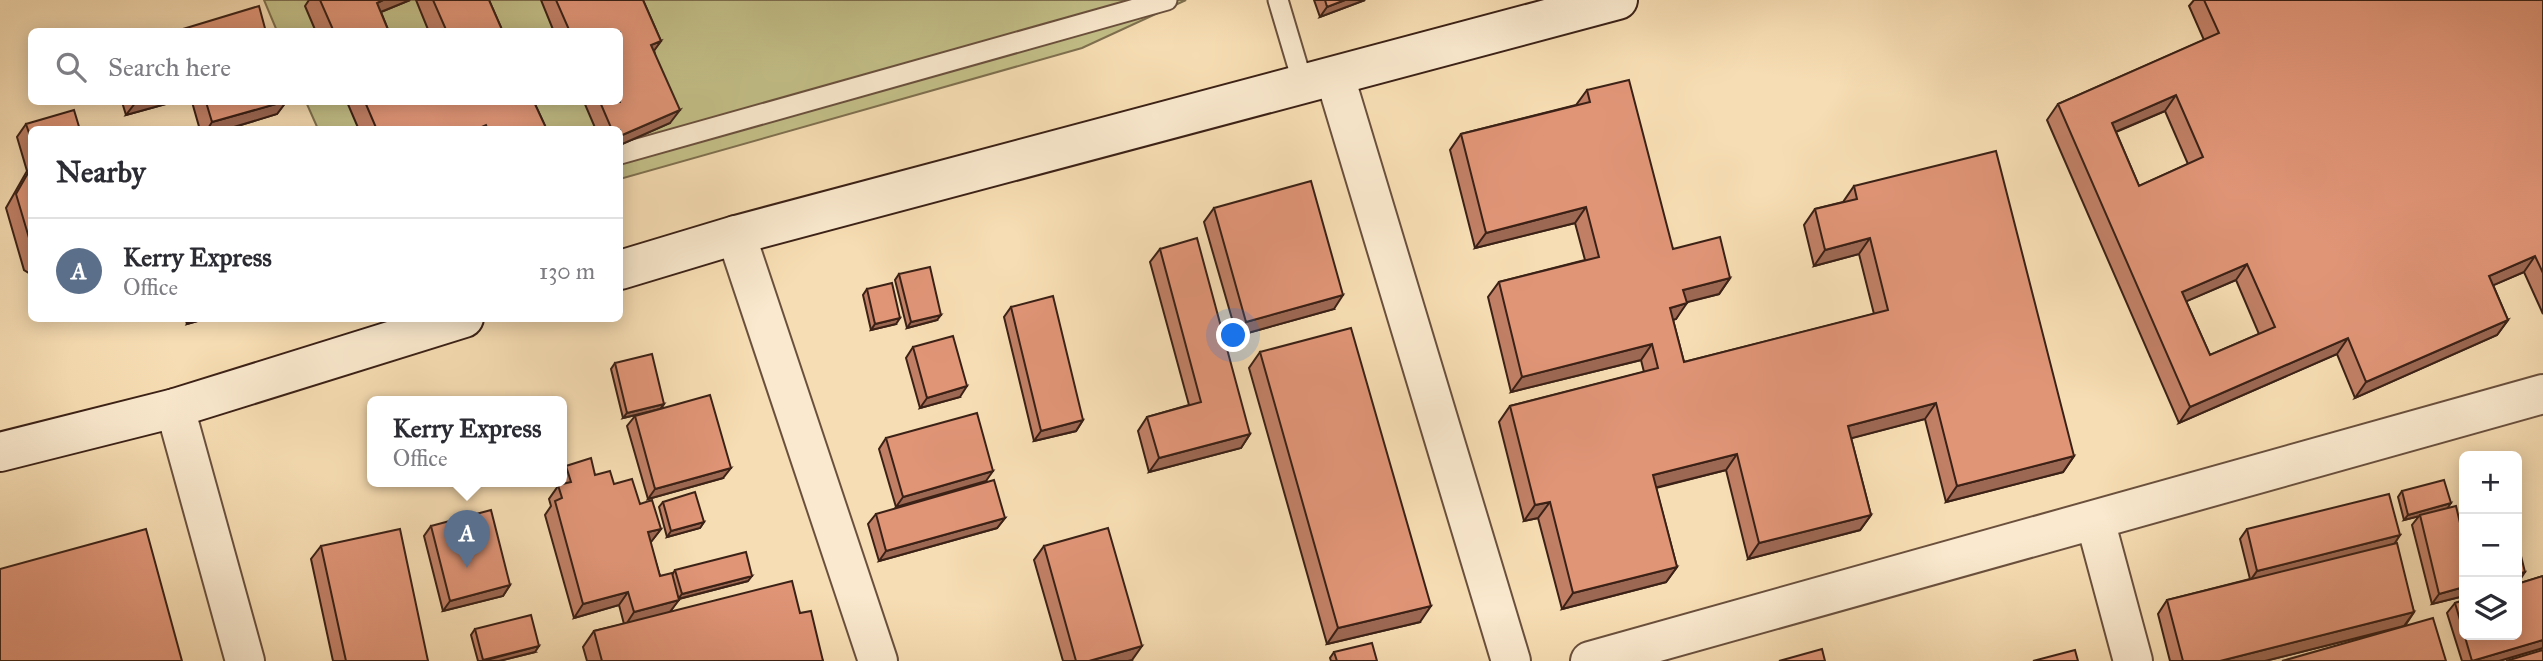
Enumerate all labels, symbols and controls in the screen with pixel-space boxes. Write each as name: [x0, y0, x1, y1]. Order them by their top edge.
search box: [28, 28, 623, 105]
icon: search: [52, 48, 90, 86]
text: Search here: [108, 51, 231, 83]
text: Nearby: [56, 154, 146, 190]
text: Kerry Express: [123, 241, 272, 273]
text: A: [71, 257, 87, 285]
text: 130 m: [539, 257, 595, 285]
text: Office: [123, 273, 178, 301]
your location: [1216, 318, 1250, 352]
popup: [367, 396, 567, 487]
text: Kerry Express: [393, 412, 541, 444]
text: Office: [393, 444, 448, 472]
map controls: [2459, 451, 2522, 640]
button: +: [2459, 451, 2522, 514]
pin: A: [444, 510, 490, 568]
button: −: [2459, 514, 2522, 577]
button: layers: [2459, 577, 2522, 640]

